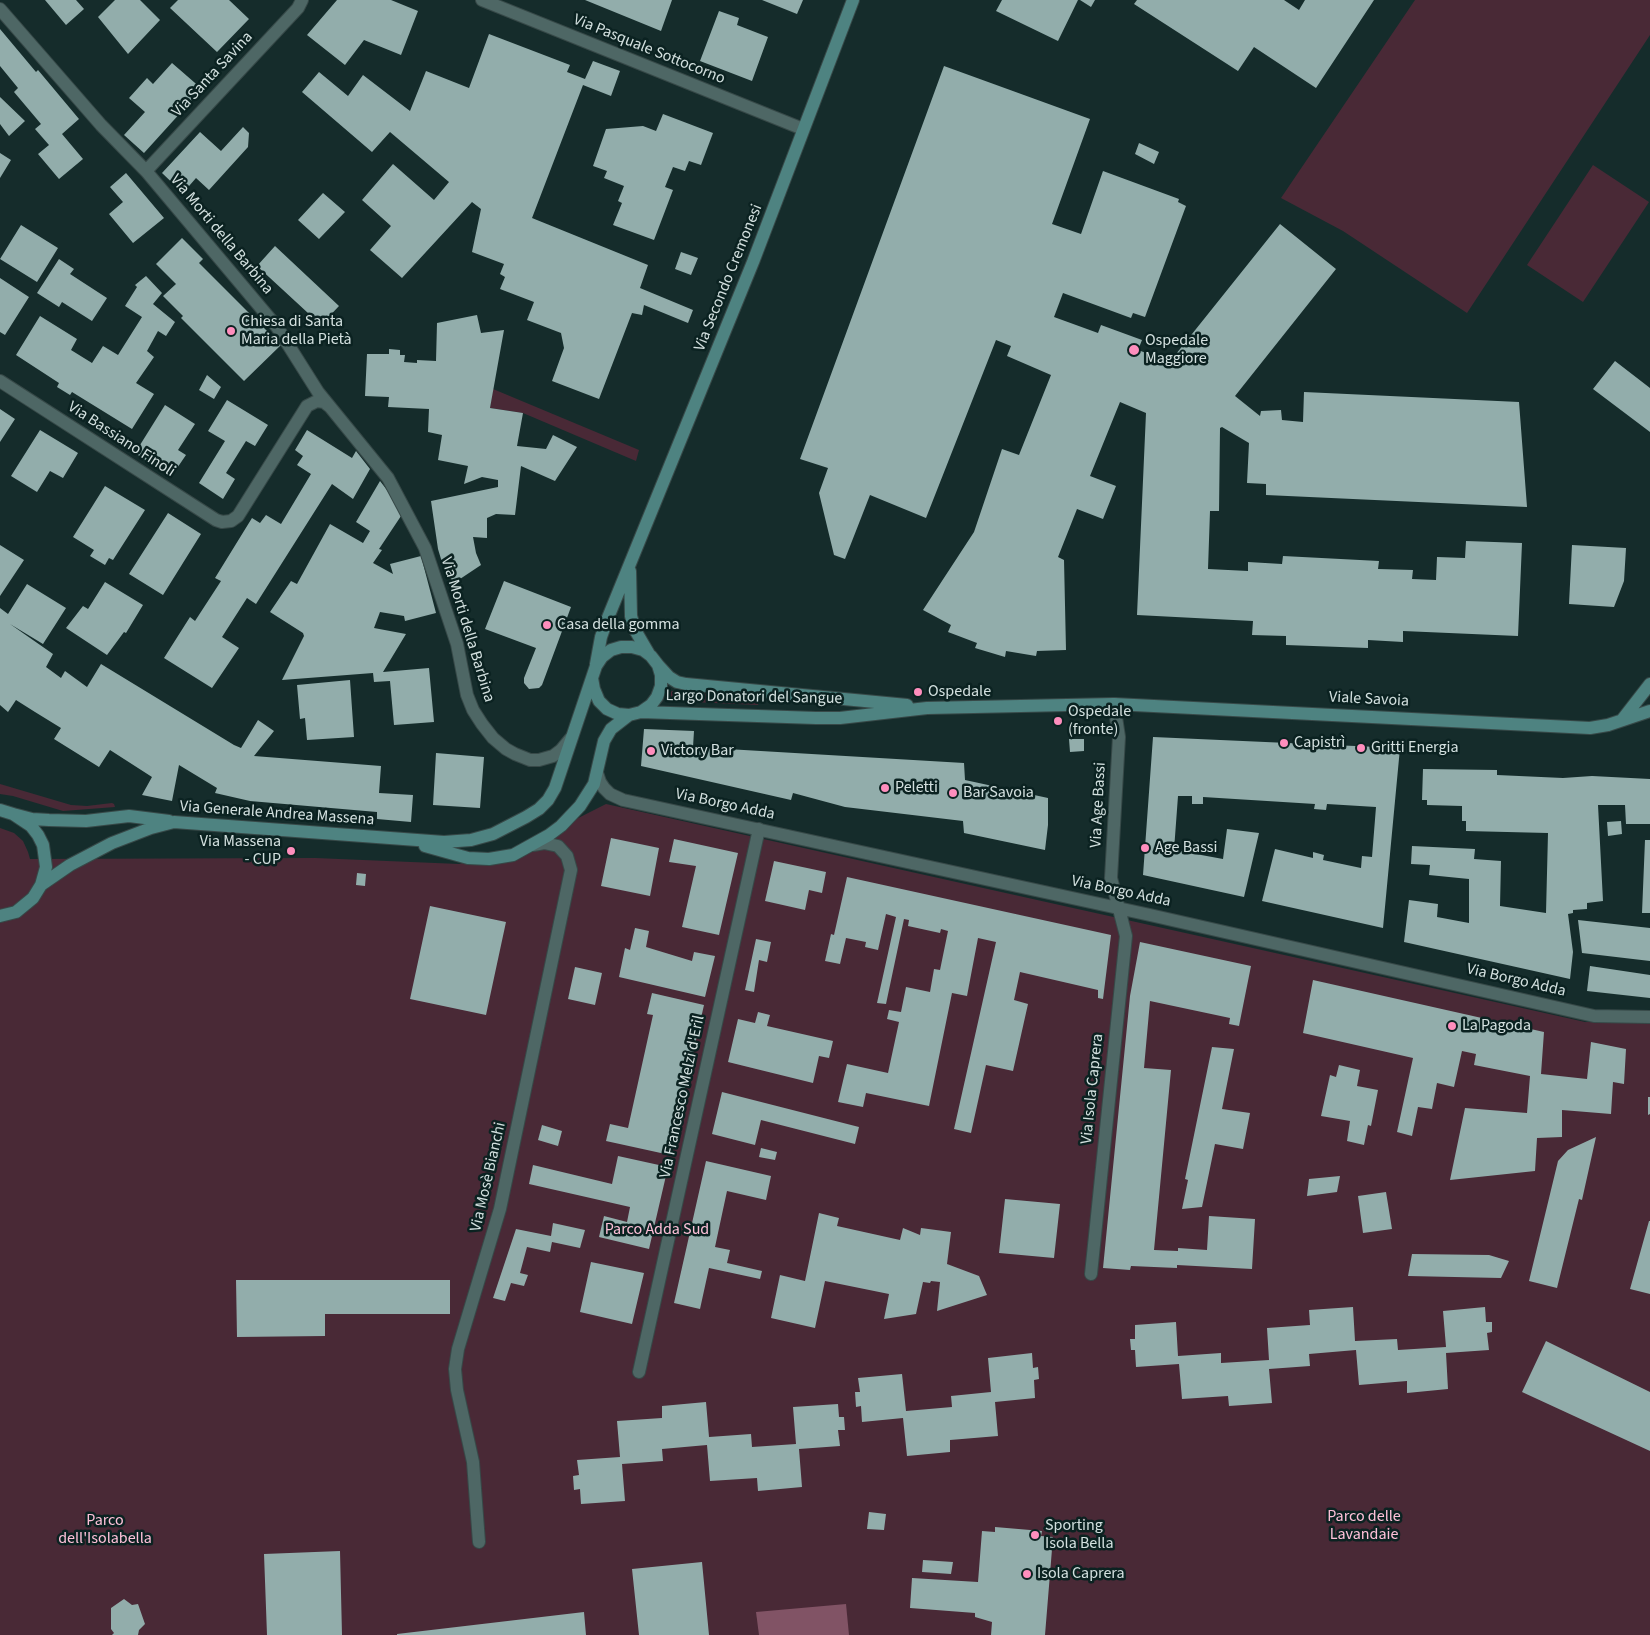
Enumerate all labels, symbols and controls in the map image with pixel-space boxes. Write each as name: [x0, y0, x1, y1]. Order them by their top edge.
street label: Via Pasquale Sottocorno: [570, 11, 728, 89]
street label: Via Santa Savina: [168, 28, 258, 122]
street label: Via Morti della Barbina: [165, 171, 277, 299]
street label: Via Secondo Cremonesi: [691, 202, 767, 354]
place label: Chiesa di Santa Maria della Pietà: [241, 312, 352, 350]
marker: Chiesa di Santa Maria della Pietà: [225, 325, 237, 337]
place label: Ospedale Maggiore: [1145, 331, 1208, 369]
marker: Ospedale Maggiore: [1127, 343, 1141, 357]
street label: Via Bassiano Finoli: [64, 398, 178, 482]
street label: Via Morti della Barbina: [436, 555, 498, 705]
place label: Casa della gomma: [557, 615, 680, 635]
marker: Casa della gomma: [541, 619, 553, 631]
place label: Ospedale: [928, 682, 991, 702]
marker: Ospedale: [912, 686, 924, 698]
street label: Largo Donatori del Sangue: [665, 687, 843, 709]
street label: Viale Savoia: [1328, 688, 1410, 712]
place label: Ospedale (fronte): [1068, 702, 1131, 740]
marker: Ospedale (fronte): [1052, 715, 1064, 727]
place label: Capistrì: [1294, 733, 1345, 753]
marker: Capistrì: [1278, 737, 1290, 749]
place label: Gritti Energia: [1371, 738, 1459, 758]
place label: Victory Bar: [661, 741, 734, 761]
marker: Gritti Energia: [1355, 742, 1367, 754]
marker: Victory Bar: [645, 745, 657, 757]
street label: Via Age Bassi: [1087, 762, 1111, 848]
place label: Peletti: [895, 778, 938, 798]
marker: Peletti: [879, 782, 891, 794]
place label: Bar Savoia: [963, 783, 1034, 803]
street label: Via Borgo Adda: [674, 785, 776, 825]
marker: Bar Savoia: [947, 787, 959, 799]
street label: Via Generale Andrea Massena: [179, 798, 375, 830]
place label: Via Massena - CUP: [200, 832, 281, 870]
place label: Age Bassi: [1155, 838, 1217, 858]
marker: Age Bassi: [1139, 842, 1151, 854]
marker: Via Massena - CUP: [285, 845, 297, 857]
street label: Via Borgo Adda: [1070, 872, 1172, 912]
street label: Via Borgo Adda: [1465, 960, 1567, 1002]
street label: Via Francesco Melzi d'Eril: [656, 1014, 710, 1180]
place label: La Pagoda: [1462, 1016, 1531, 1036]
marker: La Pagoda: [1446, 1020, 1458, 1032]
street label: Via Isola Caprera: [1078, 1033, 1108, 1145]
street label: Via Mosè Bianchi: [467, 1120, 511, 1234]
park label: Parco Adda Sud: [605, 1220, 709, 1240]
park label: Parco delle Lavandaie: [1327, 1507, 1401, 1545]
park label: Parco dell'Isolabella: [58, 1511, 152, 1549]
place label: Sporting Isola Bella: [1045, 1516, 1113, 1554]
marker: Sporting Isola Bella: [1029, 1529, 1041, 1541]
place label: Isola Caprera: [1037, 1564, 1125, 1584]
marker: Isola Caprera: [1021, 1568, 1033, 1580]

